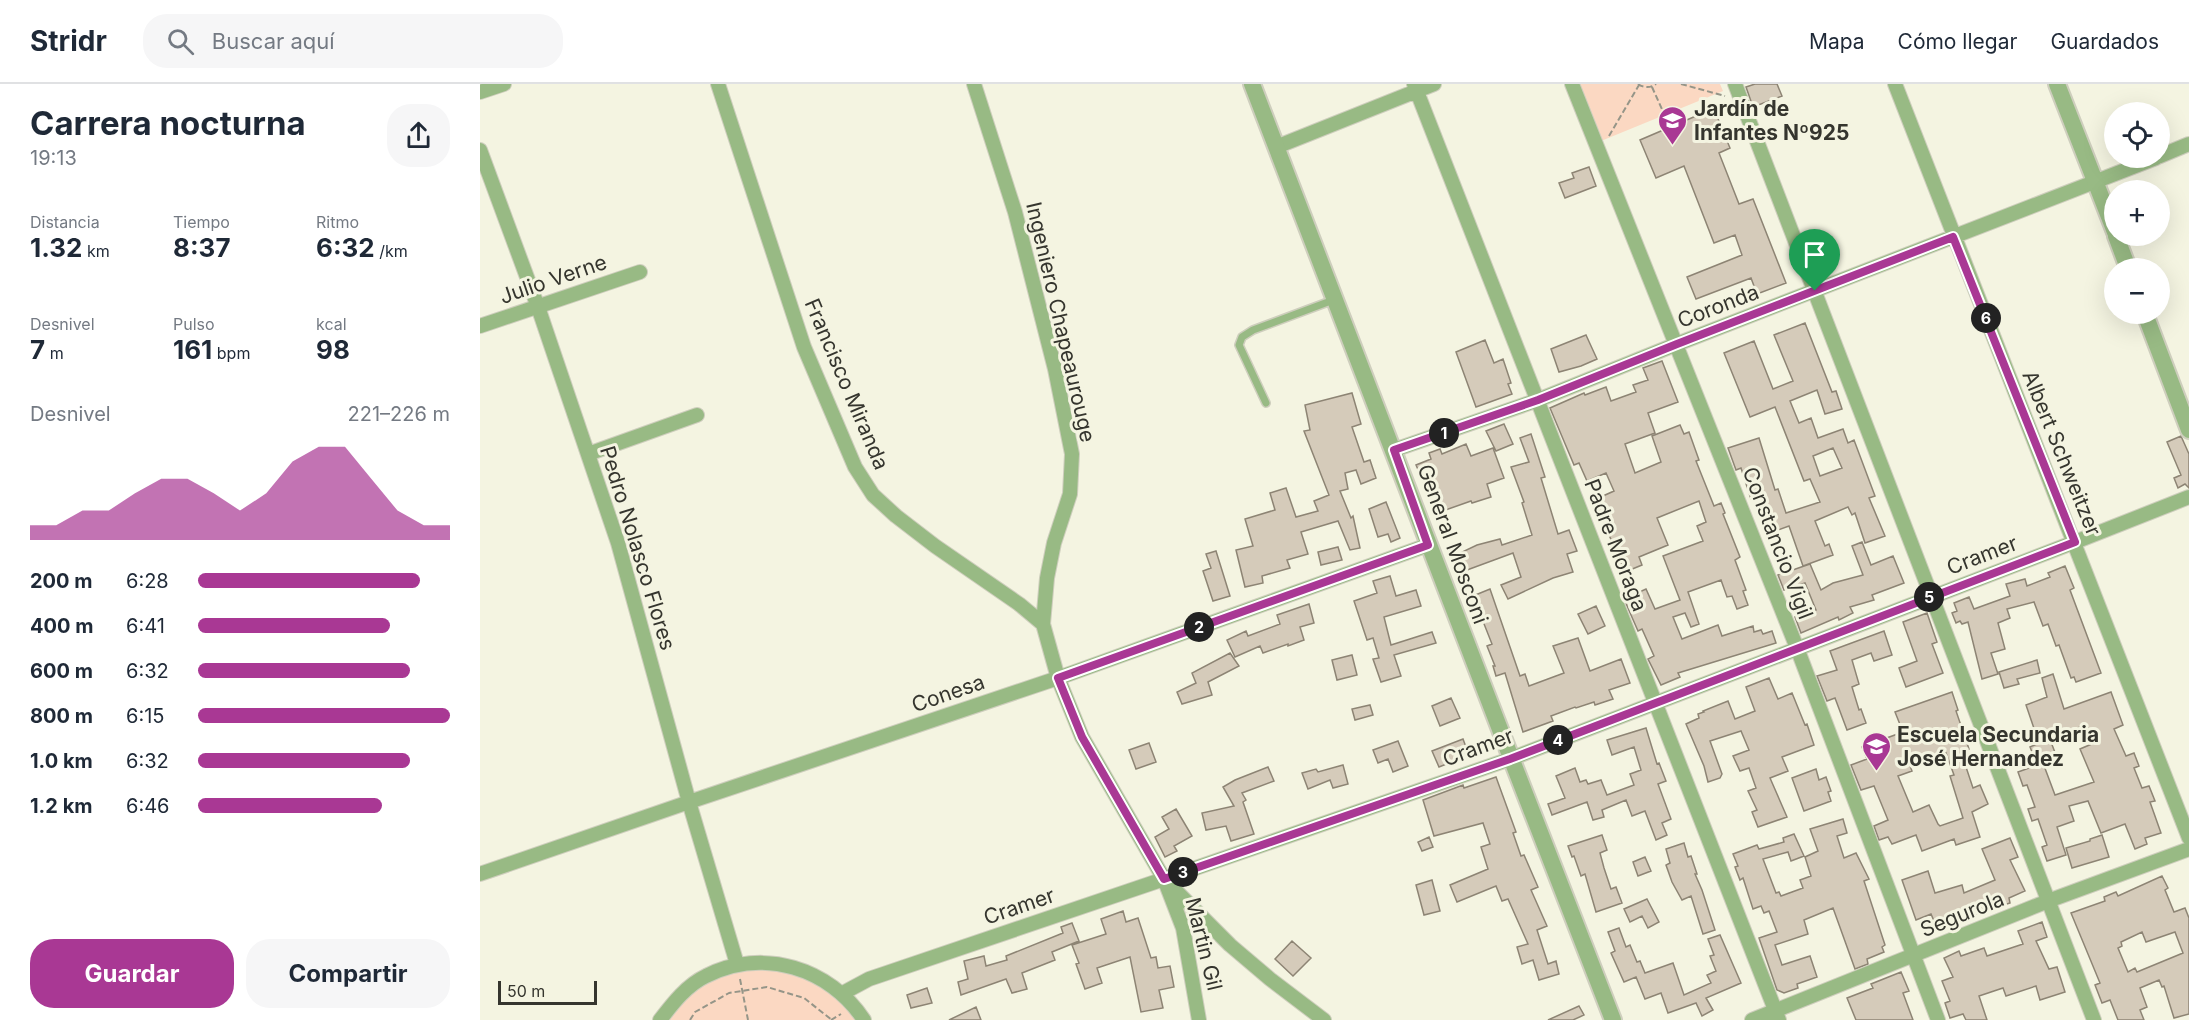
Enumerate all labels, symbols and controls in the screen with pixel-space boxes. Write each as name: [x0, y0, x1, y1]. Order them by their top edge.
search box: [143, 14, 563, 68]
text: Stridr: [30, 24, 107, 58]
icon: search: [164, 25, 197, 58]
text: Buscar aquí: [212, 28, 335, 54]
text: Mapa: [1809, 29, 1865, 54]
text: Cómo llegar: [1898, 29, 2017, 54]
text: Guardados: [2050, 29, 2159, 54]
place label: Jardín de Infantes Nº925: [1694, 96, 1849, 145]
map controls: [2104, 102, 2170, 324]
button: locate: [2104, 102, 2170, 168]
text: Carrera nocturna: [30, 103, 306, 143]
button: share: [387, 104, 450, 167]
school or university icon: Jardín de Infantes Nº925: [1657, 104, 1689, 146]
text: 19:13: [30, 146, 77, 170]
button: +: [2104, 180, 2170, 246]
street label: Ingeniero Chapeaurouge: [1021, 199, 1101, 445]
text: Distancia: [30, 212, 100, 232]
text: Tiempo: [173, 212, 230, 232]
text: Ritmo: [316, 212, 359, 232]
pin: [1789, 229, 1840, 291]
text: 1.32: [30, 232, 82, 263]
text: 8:37: [173, 232, 231, 263]
text: 6:32: [316, 232, 375, 263]
icon: arrive: [1798, 238, 1831, 271]
text: km: [82, 241, 110, 261]
text: /km: [375, 241, 408, 261]
street label: Julio Verne: [496, 249, 610, 309]
button: −: [2104, 258, 2170, 324]
street label: Coronda: [1674, 279, 1762, 333]
street label: Francisco Miranda: [800, 295, 894, 473]
pin: 6: [1971, 303, 2001, 333]
text: 6: [1981, 308, 1991, 328]
text: Desnivel: [30, 314, 95, 334]
text: Pulso: [173, 314, 215, 334]
text: kcal: [316, 314, 347, 334]
text: 7: [30, 334, 45, 365]
text: 161: [173, 334, 212, 365]
text: 98: [316, 334, 350, 365]
text: m: [45, 343, 64, 363]
text: bpm: [212, 343, 250, 363]
street label: Albert Schweitzer: [2017, 367, 2107, 539]
text: Desnivel: [30, 402, 111, 426]
text: 221–226 m: [348, 402, 450, 426]
pin: 1: [1429, 418, 1459, 448]
text: 1: [1441, 423, 1447, 443]
street label: Pedro Nolasco Flores: [595, 443, 681, 653]
street label: General Mosconi: [1413, 461, 1493, 627]
street label: Constancio Vigil: [1738, 463, 1818, 623]
street label: Padre Moraga: [1579, 475, 1653, 615]
street label: Cramer: [1943, 530, 2021, 580]
text: 200 m: [30, 569, 93, 593]
text: 6:28: [126, 569, 169, 593]
pin: 5: [1914, 582, 1944, 612]
text: 5: [1924, 587, 1934, 607]
pin: 2: [1184, 612, 1214, 642]
text: 400 m: [30, 614, 94, 638]
text: 6:41: [126, 614, 165, 638]
text: 2: [1194, 617, 1204, 637]
text: 600 m: [30, 659, 93, 683]
text: 6:32: [126, 659, 169, 683]
street label: Conesa: [908, 669, 988, 717]
text: 800 m: [30, 704, 93, 728]
text: 6:15: [126, 704, 164, 728]
place label: Escuela Secundaria José Hernandez: [1897, 722, 2099, 771]
street label: Cramer: [1439, 723, 1517, 771]
pin: 4: [1543, 725, 1573, 755]
text: 4: [1553, 730, 1563, 750]
school or university icon: Escuela Secundaria José Hernandez: [1860, 730, 1892, 772]
text: 1.0 km: [30, 749, 93, 773]
text: 6:32: [126, 749, 169, 773]
text: 1.2 km: [30, 794, 93, 818]
text: 6:46: [126, 794, 170, 818]
pin: 3: [1168, 857, 1198, 887]
text: 3: [1178, 862, 1188, 882]
street label: Cramer: [980, 882, 1058, 930]
street label: Segurola: [1916, 886, 2008, 942]
street label: Martin Gil: [1180, 895, 1228, 993]
button: Guardar: [30, 939, 234, 1008]
button: Compartir: [246, 939, 450, 1008]
scale bar: [498, 978, 597, 1006]
text: 50 m: [507, 981, 545, 1001]

